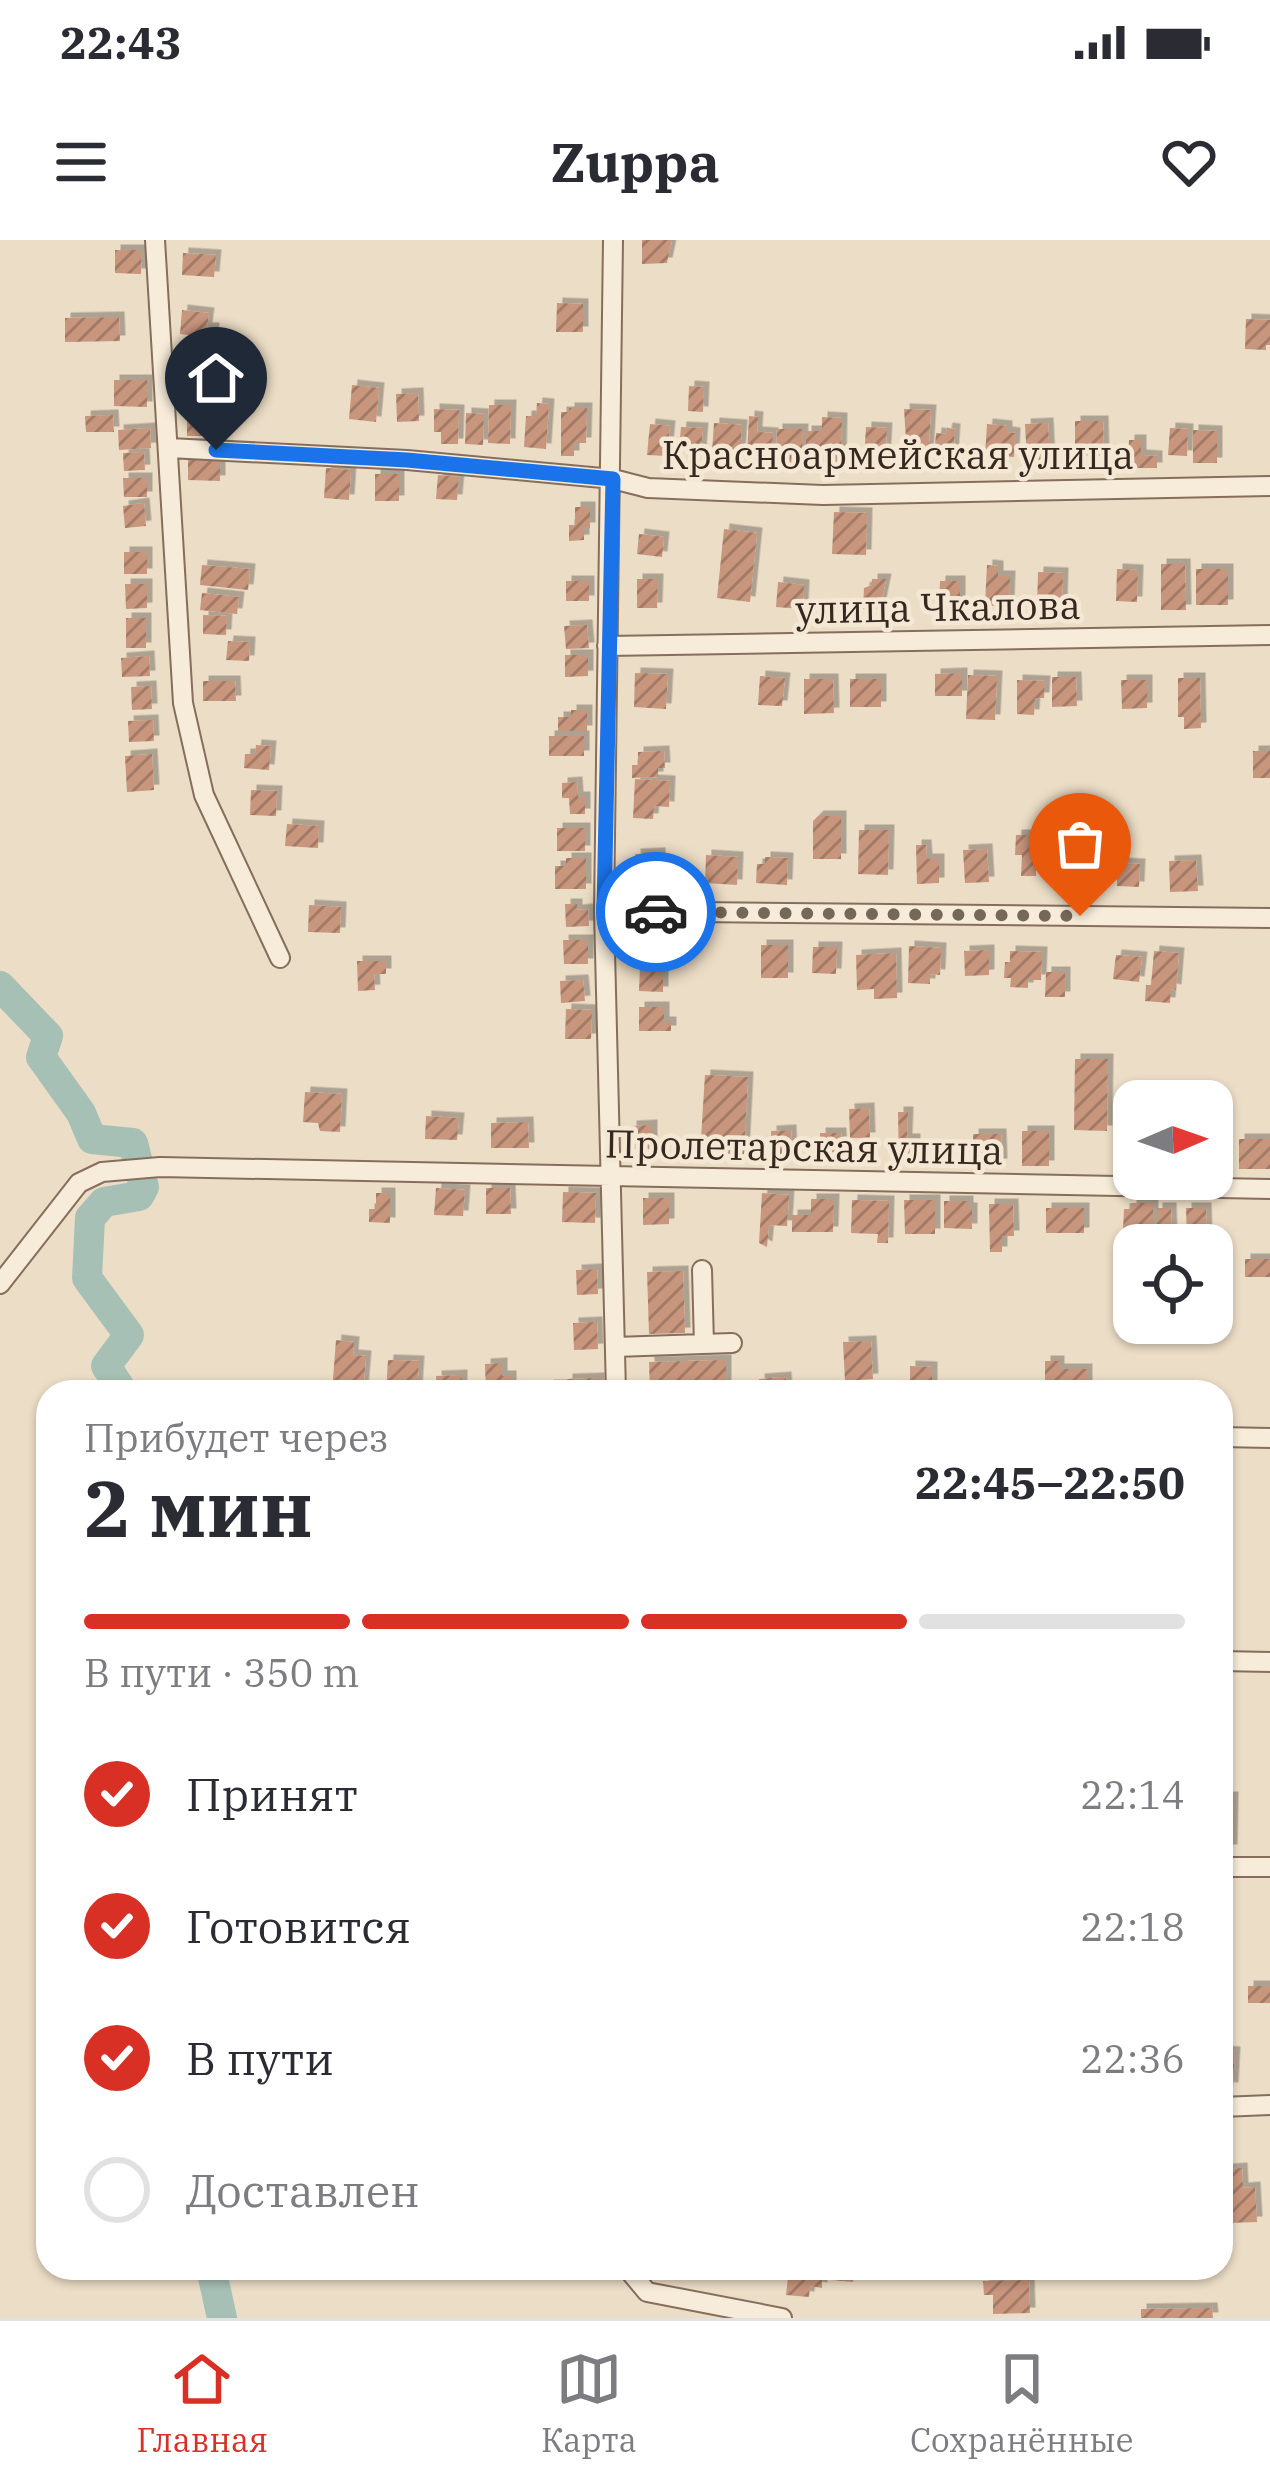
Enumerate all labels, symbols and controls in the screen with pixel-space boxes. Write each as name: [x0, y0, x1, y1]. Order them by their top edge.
text: 22:43: [60, 13, 182, 71]
text: Zuppa: [550, 127, 720, 197]
icon: menu: [48, 129, 114, 195]
icon: heart: [1156, 129, 1222, 195]
pin: [165, 327, 267, 450]
icon: home: [183, 345, 249, 411]
street label: Красноармейская улица: [662, 429, 1134, 480]
street label: улица Чкалова: [795, 579, 1081, 634]
pin: [1029, 793, 1131, 916]
icon: bag: [1047, 811, 1113, 877]
courier: [596, 852, 716, 972]
icon: car: [623, 879, 689, 945]
north arrow: [1113, 1080, 1233, 1200]
map controls: [1113, 1080, 1233, 1344]
street label: Пролетарская улица: [604, 1118, 1004, 1175]
button: locate: [1113, 1224, 1233, 1344]
text: Прибудет через: [84, 1412, 389, 1463]
text: 22:45–22:50: [915, 1453, 1185, 1511]
text: 2 мин: [84, 1457, 313, 1558]
text: В пути · 350 m: [84, 1647, 359, 1698]
icon: check: [84, 1761, 150, 1827]
text: Принят: [186, 1765, 358, 1823]
text: 22:14: [1080, 1769, 1185, 1820]
icon: check: [84, 1893, 150, 1959]
text: Готовится: [186, 1897, 411, 1955]
text: 22:18: [1080, 1901, 1185, 1952]
icon: check: [84, 2025, 150, 2091]
text: В пути: [186, 2029, 334, 2087]
text: 22:36: [1080, 2033, 1185, 2084]
text: Доставлен: [186, 2161, 420, 2219]
tab: Главная: [137, 2346, 268, 2461]
tab: Карта: [541, 2346, 637, 2461]
tab: Сохранённые: [910, 2346, 1133, 2461]

